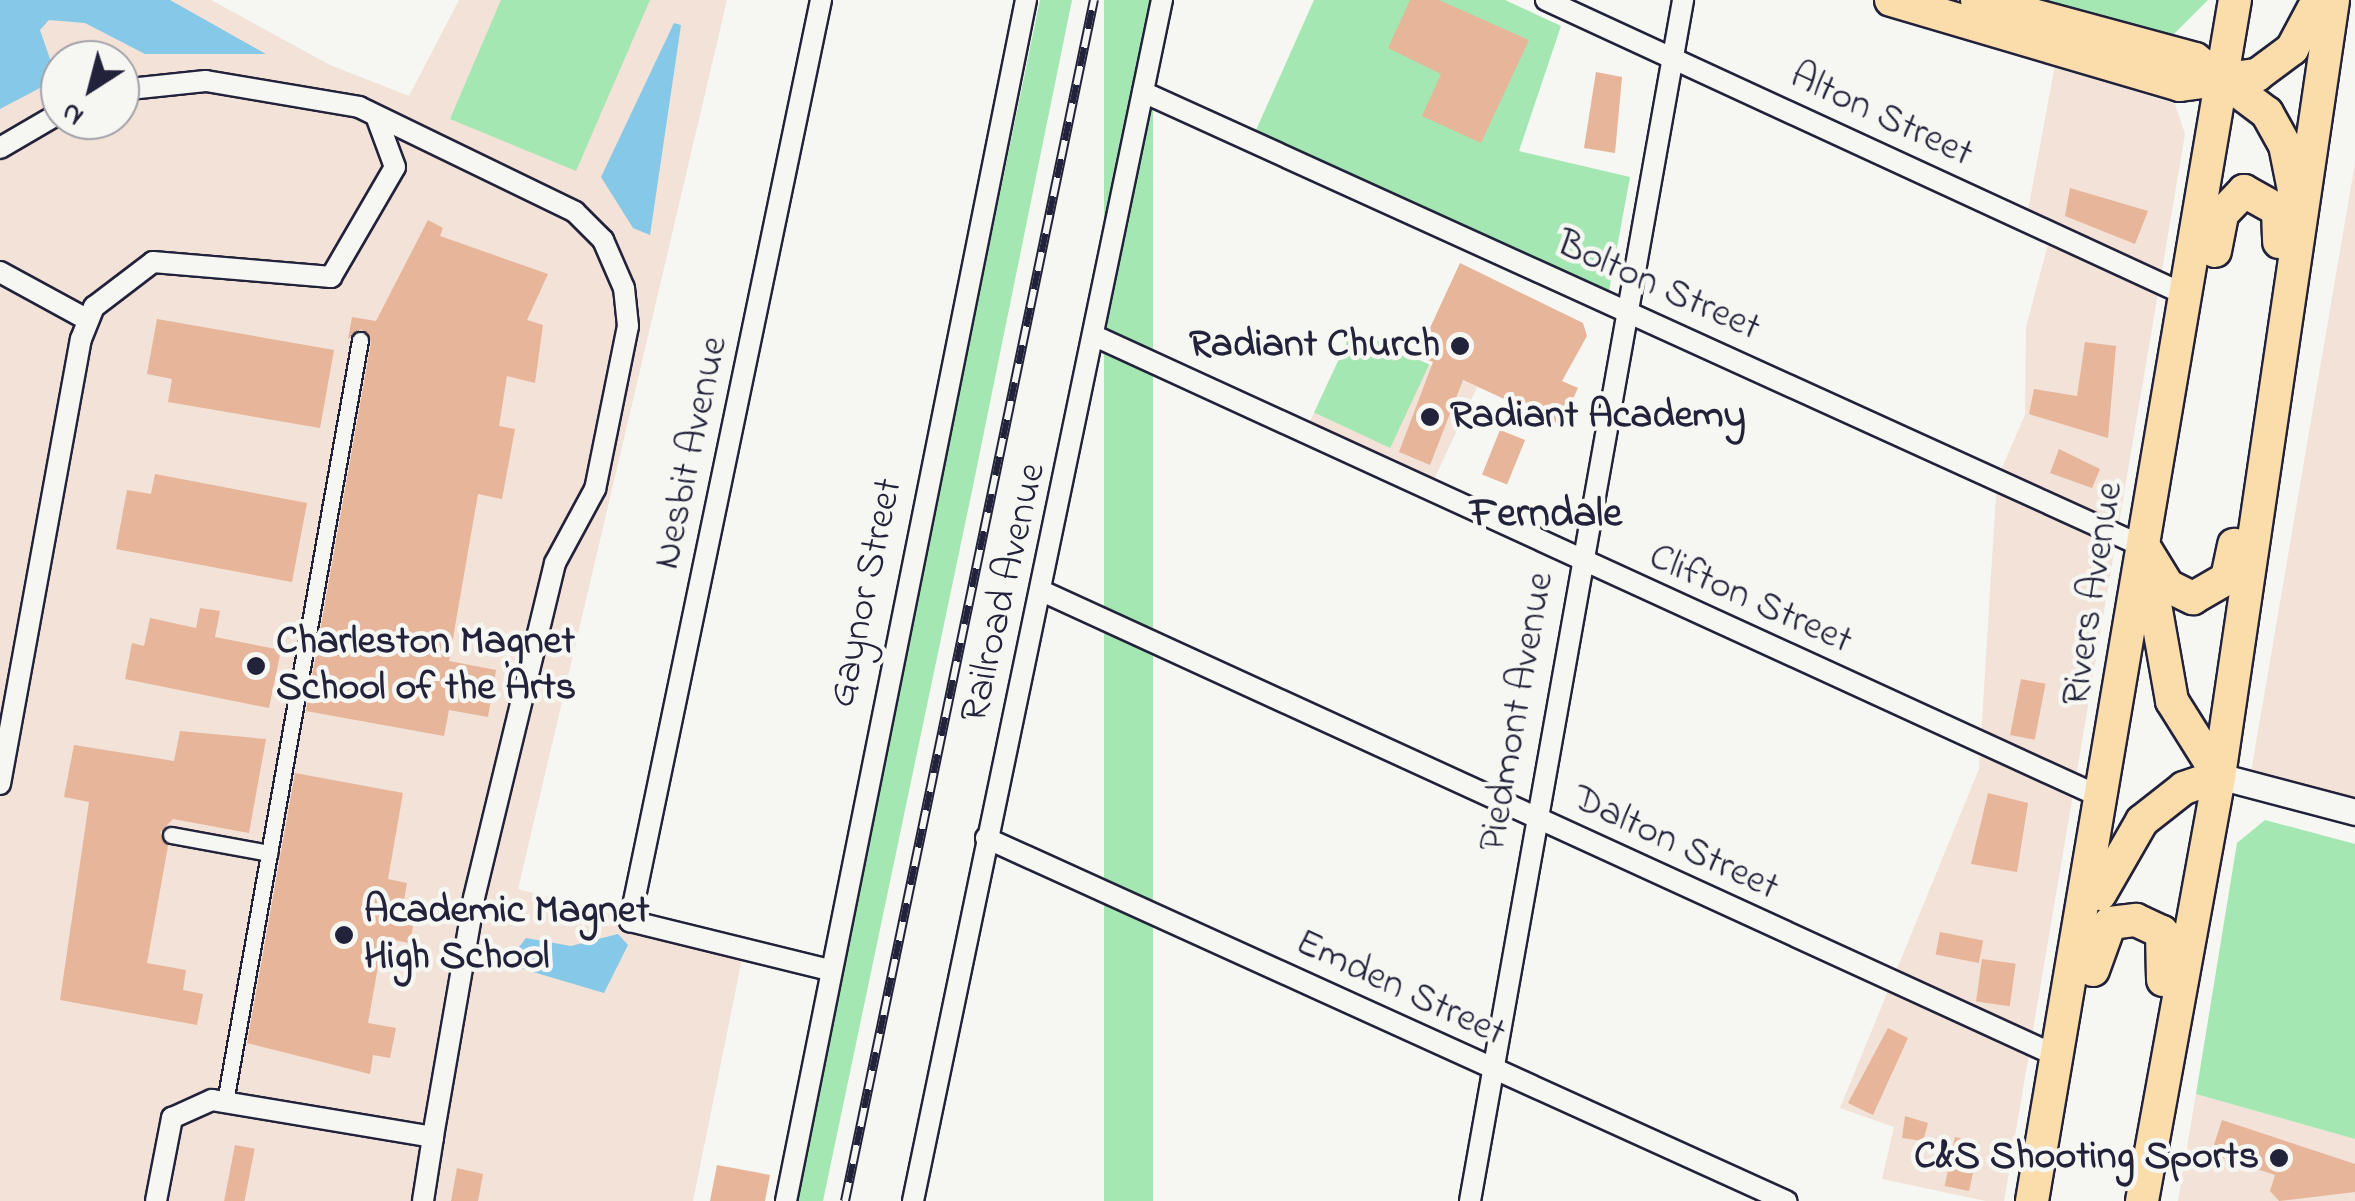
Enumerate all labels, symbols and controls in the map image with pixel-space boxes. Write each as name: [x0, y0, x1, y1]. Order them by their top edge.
north arrow: [40, 40, 140, 140]
street label: Alton Street: [1782, 53, 1980, 179]
text: N: [54, 91, 93, 135]
street label: Bolton Street: [1549, 221, 1767, 353]
place label: Radiant Church: [1189, 322, 1440, 370]
street label: Nesbit Avenue: [644, 332, 740, 574]
marker: Radiant Church: [1449, 335, 1471, 357]
place label: Radiant Academy: [1450, 393, 1746, 441]
marker: Radiant Academy: [1419, 406, 1441, 428]
street label: Railroad Avenue: [952, 459, 1058, 727]
street label: Gaynor Street: [819, 474, 915, 712]
street label: Rivers Avenue: [2053, 479, 2135, 709]
district label: Ferndale: [1470, 490, 1622, 540]
street label: Clifton Street: [1641, 534, 1859, 666]
street label: Piedmont Avenue: [1470, 569, 1566, 855]
place label: Charleston Magnet School of the Arts: [276, 619, 576, 713]
marker: Charleston Magnet School of the Arts: [245, 655, 267, 677]
street label: Dalton Street: [1564, 775, 1786, 913]
place label: Academic Magnet High School: [364, 888, 649, 982]
street label: Emden Street: [1287, 919, 1513, 1059]
marker: Academic Magnet High School: [333, 924, 355, 946]
place label: C&S Shooting Sports: [1914, 1134, 2259, 1182]
marker: C&S Shooting Sports: [2268, 1147, 2290, 1169]

